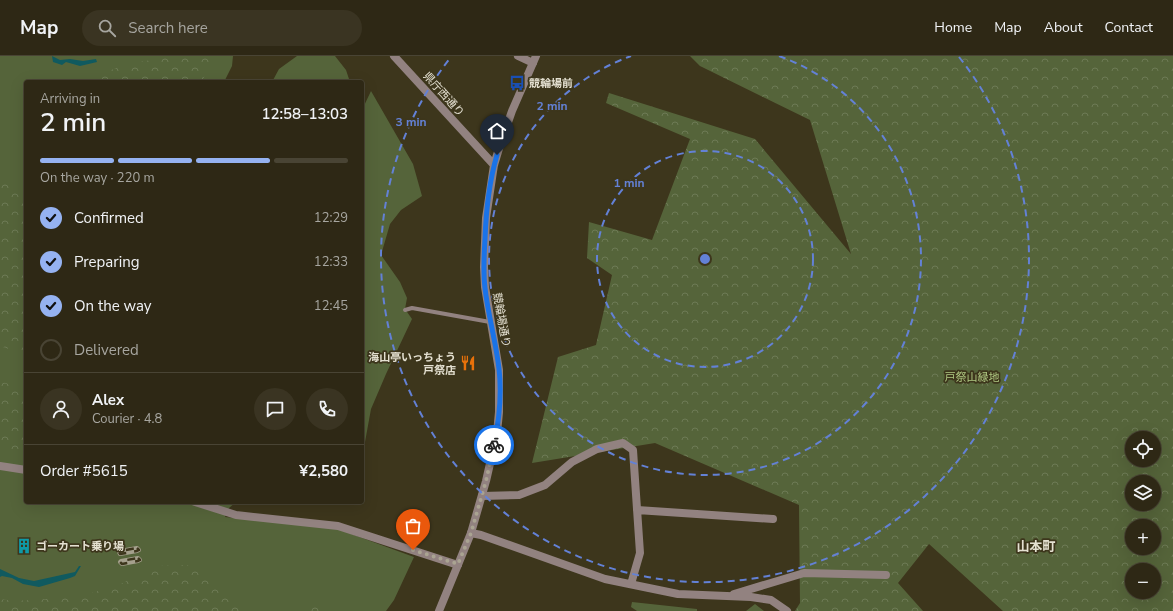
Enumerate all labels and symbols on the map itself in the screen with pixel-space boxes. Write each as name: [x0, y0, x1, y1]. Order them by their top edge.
street label: 県庁西通り: [420, 69, 468, 120]
bus stop icon: 競輪場前: [508, 74, 526, 92]
place label: 競輪場前: [529, 76, 573, 91]
text: 2 min: [536, 98, 568, 114]
text: 3 min: [395, 114, 427, 130]
pin: [480, 114, 514, 155]
text: 1 min: [613, 175, 645, 191]
centre of rings: [698, 252, 712, 266]
street label: 競輪場通り: [489, 292, 514, 348]
place label: 海山亭いっちょう 戸祭店: [368, 350, 456, 378]
restaurant icon: 海山亭いっちょう 戸祭店: [459, 354, 477, 372]
park label: 戸祭山緑地: [945, 370, 1000, 385]
courier: [474, 425, 514, 465]
pin: [396, 509, 430, 550]
building icon: ゴーカート乗り場: [15, 537, 33, 555]
district label: 山本町: [1016, 538, 1056, 556]
place label: ゴーカート乗り場: [36, 539, 124, 554]

